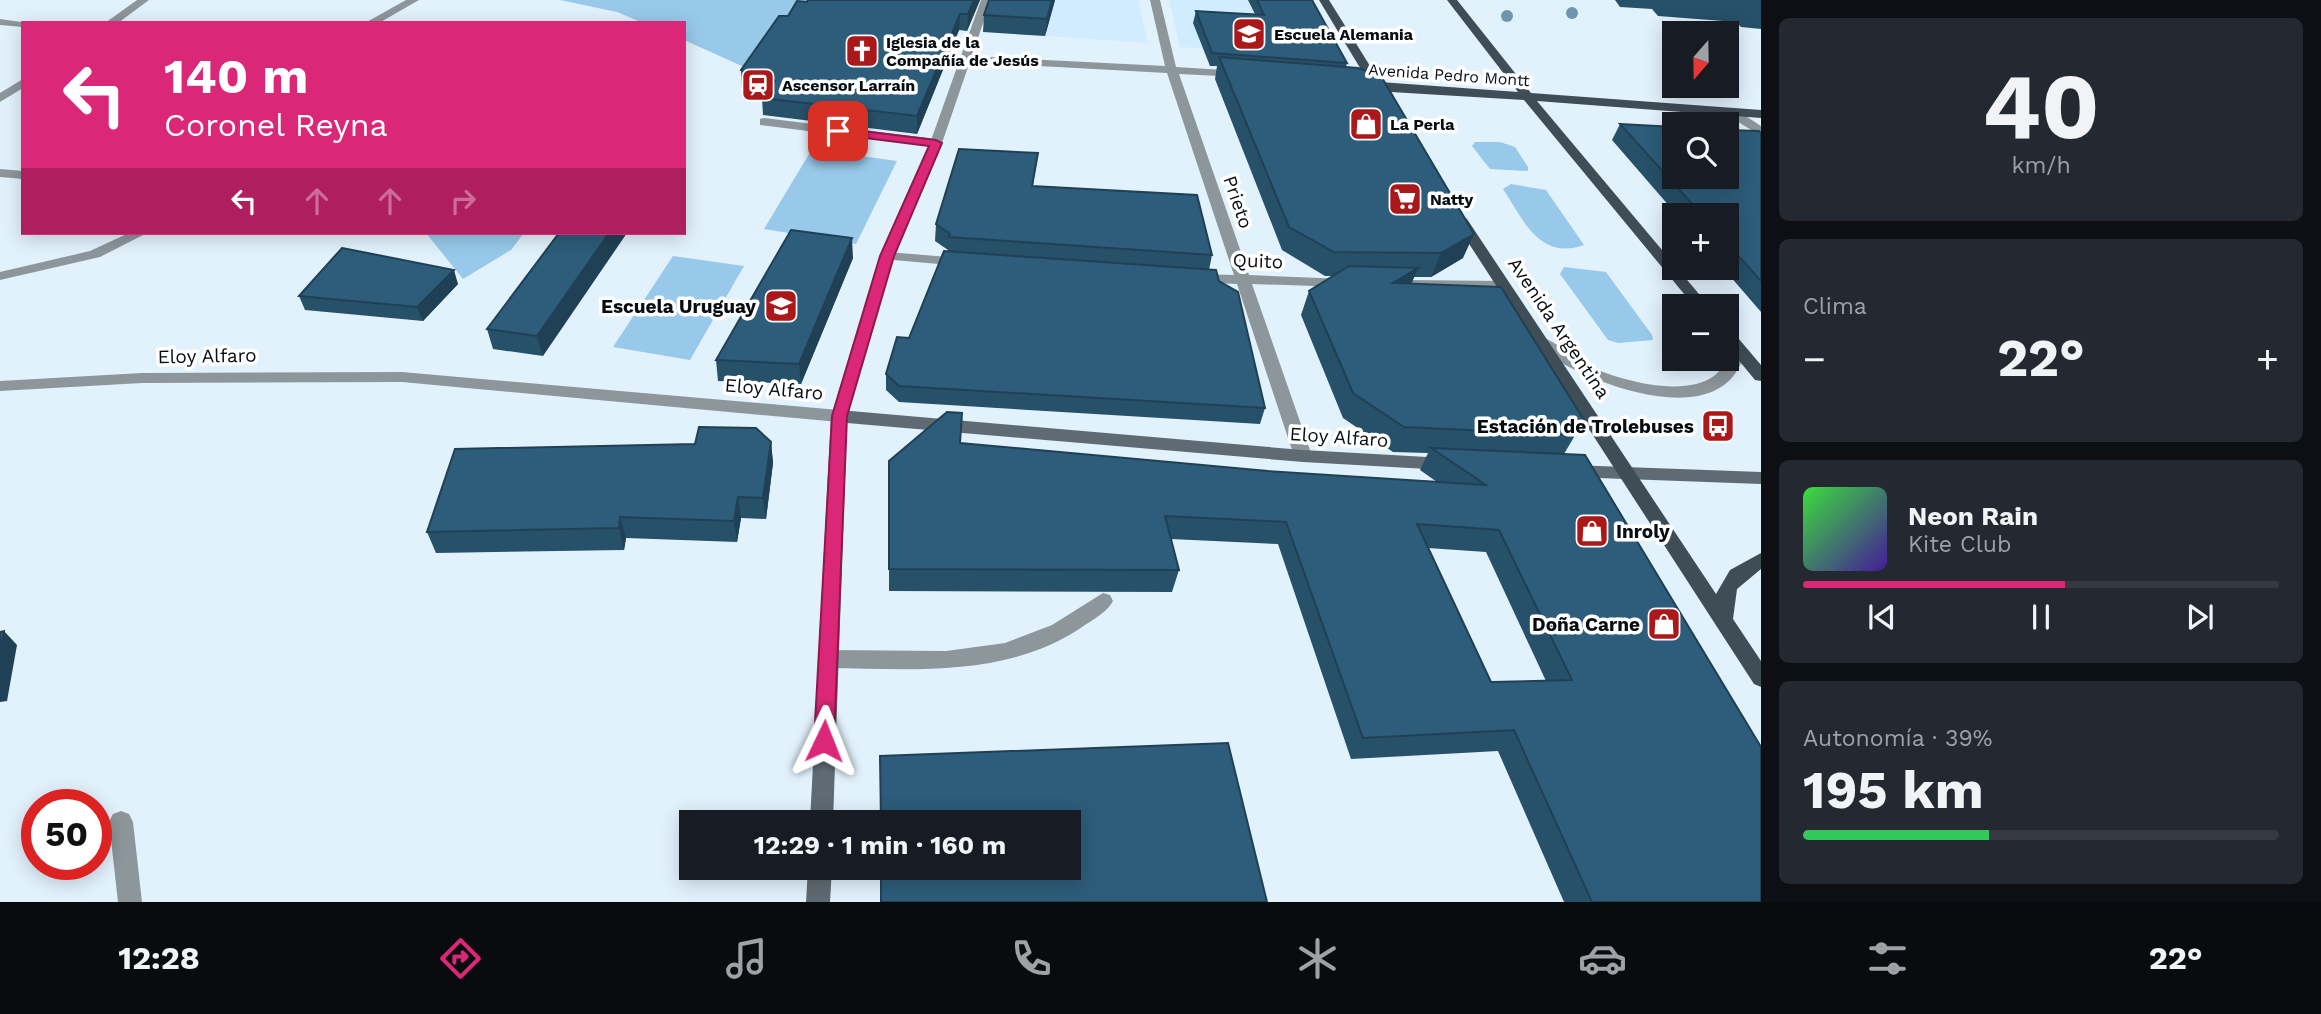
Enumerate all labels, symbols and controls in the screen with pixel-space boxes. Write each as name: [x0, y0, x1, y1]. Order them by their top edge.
school or university icon: Escuela Alemania: [1230, 15, 1268, 53]
north arrow: [1662, 21, 1740, 98]
map controls: [1662, 21, 1739, 371]
place label: Escuela Alemania: [1274, 25, 1414, 44]
church icon: Iglesia de la Compañía de Jesús: [843, 32, 881, 70]
place label: Iglesia de la Compañía de Jesús: [886, 33, 1039, 70]
text: 140 m: [164, 47, 308, 105]
icon: left: [49, 49, 140, 140]
text: 40: [1982, 53, 2100, 160]
street label: Avenida Pedro Montt: [1368, 60, 1530, 90]
station icon: Ascensor Larraín: [739, 66, 777, 104]
place label: Ascensor Larraín: [782, 76, 915, 95]
pin: [808, 101, 868, 161]
shop icon: La Perla: [1347, 105, 1385, 143]
text: Coronel Reyna: [164, 106, 388, 144]
icon: arrive: [819, 112, 857, 150]
button: search: [1662, 112, 1739, 189]
place label: La Perla: [1390, 115, 1455, 134]
text: km/h: [2011, 152, 2071, 179]
street label: Prieto: [1218, 173, 1258, 231]
supermarket icon: Natty: [1386, 180, 1424, 218]
icon: left: [225, 182, 263, 220]
icon: ahead: [298, 182, 336, 220]
icon: ahead: [371, 182, 409, 220]
icon: right: [444, 182, 482, 220]
place label: Natty: [1430, 190, 1474, 209]
button: +: [1662, 203, 1739, 280]
street label: Quito: [1232, 249, 1284, 273]
street label: Avenida Argentina: [1503, 253, 1615, 403]
school or university icon: Escuela Uruguay: [762, 287, 800, 325]
text: Clima: [1803, 293, 1867, 320]
button: −: [1662, 294, 1739, 371]
place label: Escuela Uruguay: [601, 295, 756, 318]
text: 22°: [1997, 328, 2085, 389]
text: −: [1803, 337, 1826, 381]
text: +: [2256, 337, 2279, 381]
street label: Eloy Alfaro: [157, 344, 257, 368]
street label: Eloy Alfaro: [724, 373, 824, 405]
bus stop icon: Estación de Trolebuses: [1699, 407, 1737, 445]
place label: Estación de Trolebuses: [1477, 415, 1694, 438]
street label: Eloy Alfaro: [1289, 422, 1389, 452]
text: Neon Rain: [1908, 501, 2038, 531]
shop icon: Inroly: [1573, 512, 1611, 550]
place label: Inroly: [1616, 520, 1670, 543]
text: Kite Club: [1908, 531, 2011, 558]
icon: previous: [1863, 598, 1901, 636]
icon: pause: [2022, 598, 2060, 636]
icon: next: [2181, 598, 2219, 636]
shop icon: Doña Carne: [1645, 605, 1683, 643]
place label: Doña Carne: [1532, 613, 1640, 636]
position arrow: [787, 704, 861, 778]
text: Autonomía · 39%: [1803, 725, 1992, 752]
text: 195 km: [1803, 760, 1984, 821]
speed limit sign: 50: [21, 789, 112, 880]
text: 12:29 · 1 min · 160 m: [754, 830, 1006, 860]
icon: directions: [436, 934, 485, 983]
icon: music: [722, 934, 771, 983]
icon: phone: [1007, 934, 1056, 983]
icon: climate: [1293, 934, 1342, 983]
icon: car: [1578, 934, 1627, 983]
icon: filters: [1863, 934, 1912, 983]
text: 12:28: [118, 939, 200, 977]
text: 22°: [2149, 939, 2203, 977]

